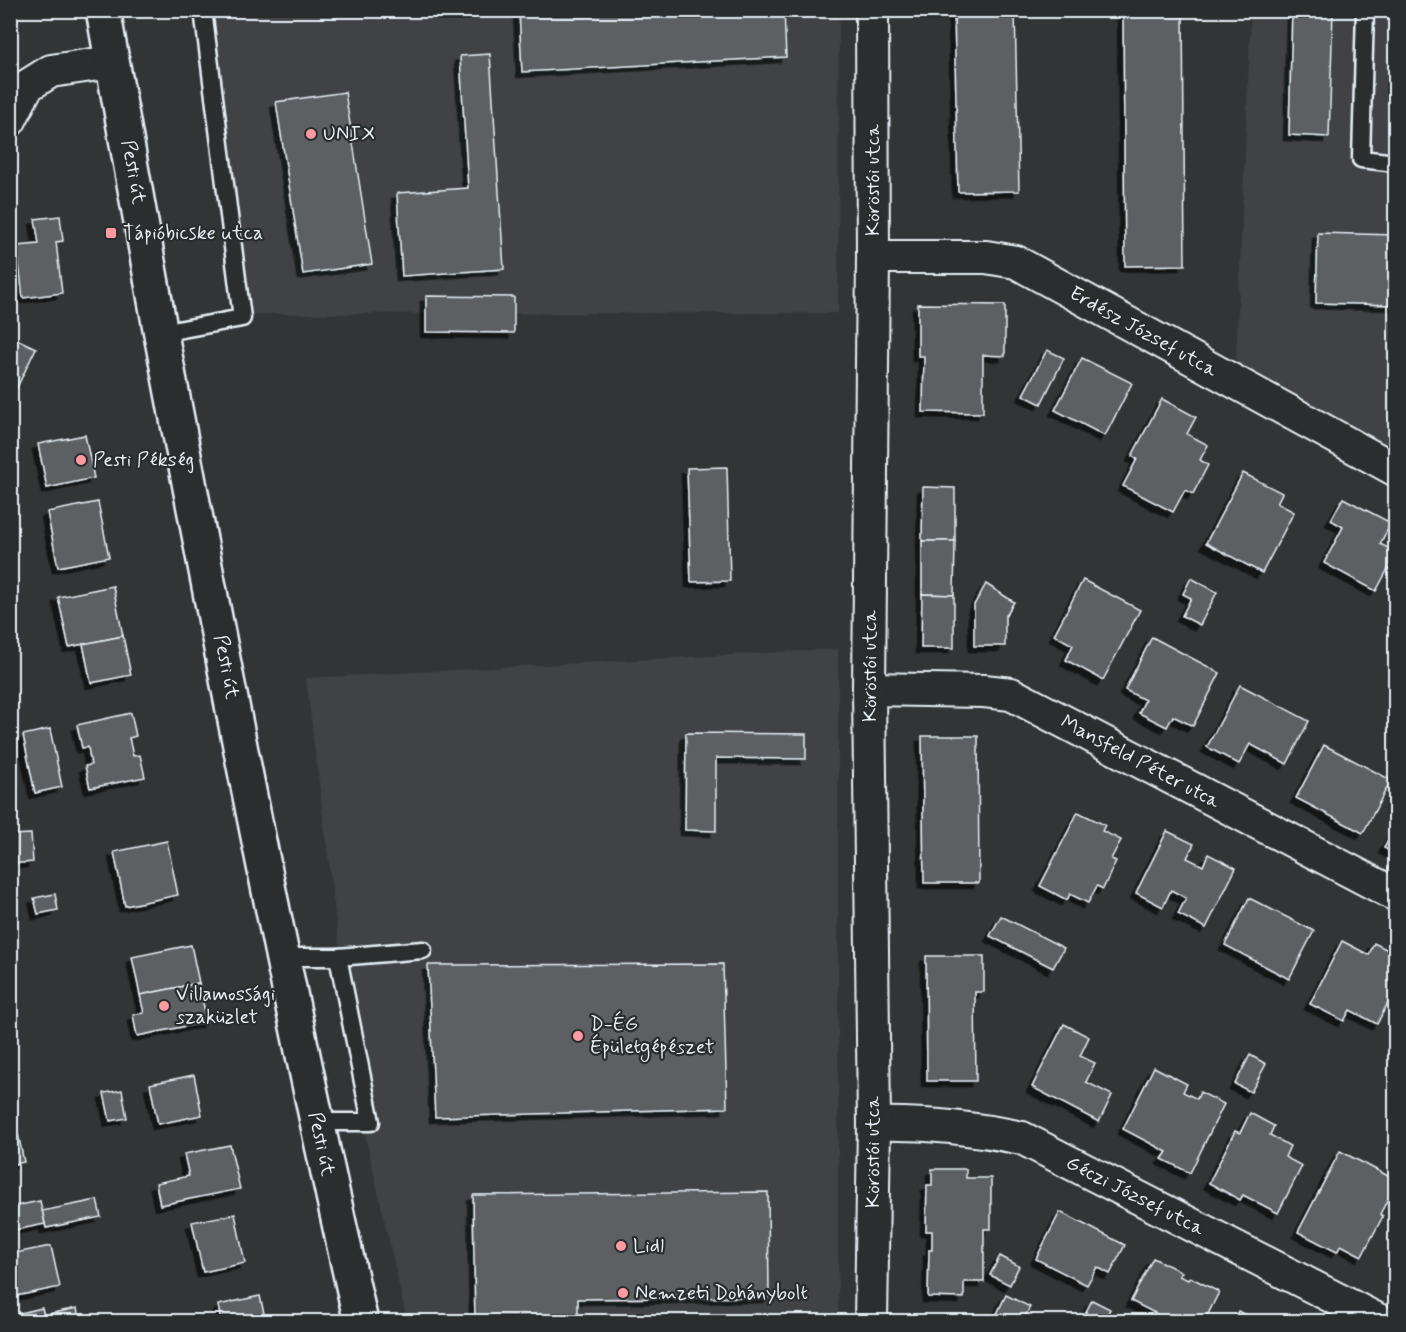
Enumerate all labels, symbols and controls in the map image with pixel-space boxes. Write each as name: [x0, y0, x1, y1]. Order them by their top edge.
place label: UNIX: [323, 121, 375, 148]
street label: Köröstói utca: [860, 123, 887, 236]
marker: UNIX: [304, 127, 318, 141]
street label: Pesti út: [114, 138, 152, 206]
place label: Tápióbicske utca: [123, 220, 263, 247]
marker: Tápióbicske utca: [104, 226, 118, 240]
street label: Erdész József utca: [1064, 280, 1222, 384]
place label: Pesti Pékség: [93, 447, 194, 474]
marker: Pesti Pékség: [74, 453, 88, 467]
street label: Köröstói utca: [857, 609, 884, 722]
street label: Pesti út: [207, 633, 245, 701]
street label: Mansfeld Péter utca: [1056, 709, 1225, 816]
place label: Villamossági szaküzlet: [176, 981, 275, 1031]
marker: Villamossági szaküzlet: [157, 999, 171, 1013]
place label: D-ÉG Épületgépészet: [590, 1011, 714, 1062]
marker: D-ÉG Épületgépészet: [571, 1029, 585, 1043]
street label: Köröstói utca: [860, 1095, 887, 1208]
street label: Pesti út: [301, 1110, 341, 1179]
street label: Géczi József utca: [1061, 1149, 1210, 1243]
place label: Lidl: [633, 1233, 664, 1260]
marker: Lidl: [614, 1239, 628, 1253]
place label: Nemzeti Dohánybolt: [635, 1280, 808, 1307]
marker: Nemzeti Dohánybolt: [616, 1286, 630, 1300]

